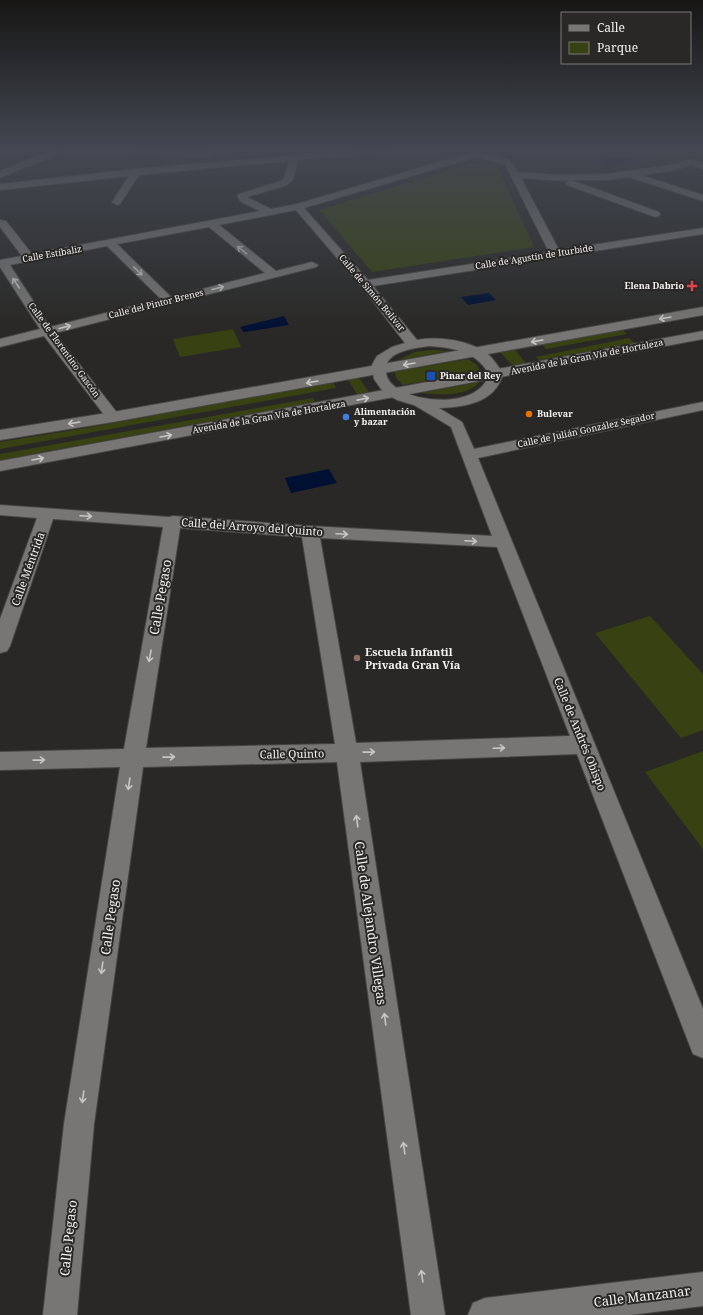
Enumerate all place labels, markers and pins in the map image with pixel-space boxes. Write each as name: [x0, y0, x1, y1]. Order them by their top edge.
place label: Elena Dabrio: [625, 279, 684, 292]
marker: Elena Dabrio: [687, 281, 697, 291]
place label: Pinar del Rey: [440, 369, 501, 382]
marker: Pinar del Rey: [425, 370, 437, 382]
place label: Alimentación y bazar: [354, 405, 416, 428]
place label: Bulevar: [537, 407, 573, 420]
marker: Bulevar: [524, 409, 534, 419]
marker: Alimentación y bazar: [341, 412, 351, 422]
place label: Escuela Infantil Privada Gran Vía: [365, 644, 461, 672]
marker: Escuela Infantil Privada Gran Vía: [352, 653, 362, 663]

